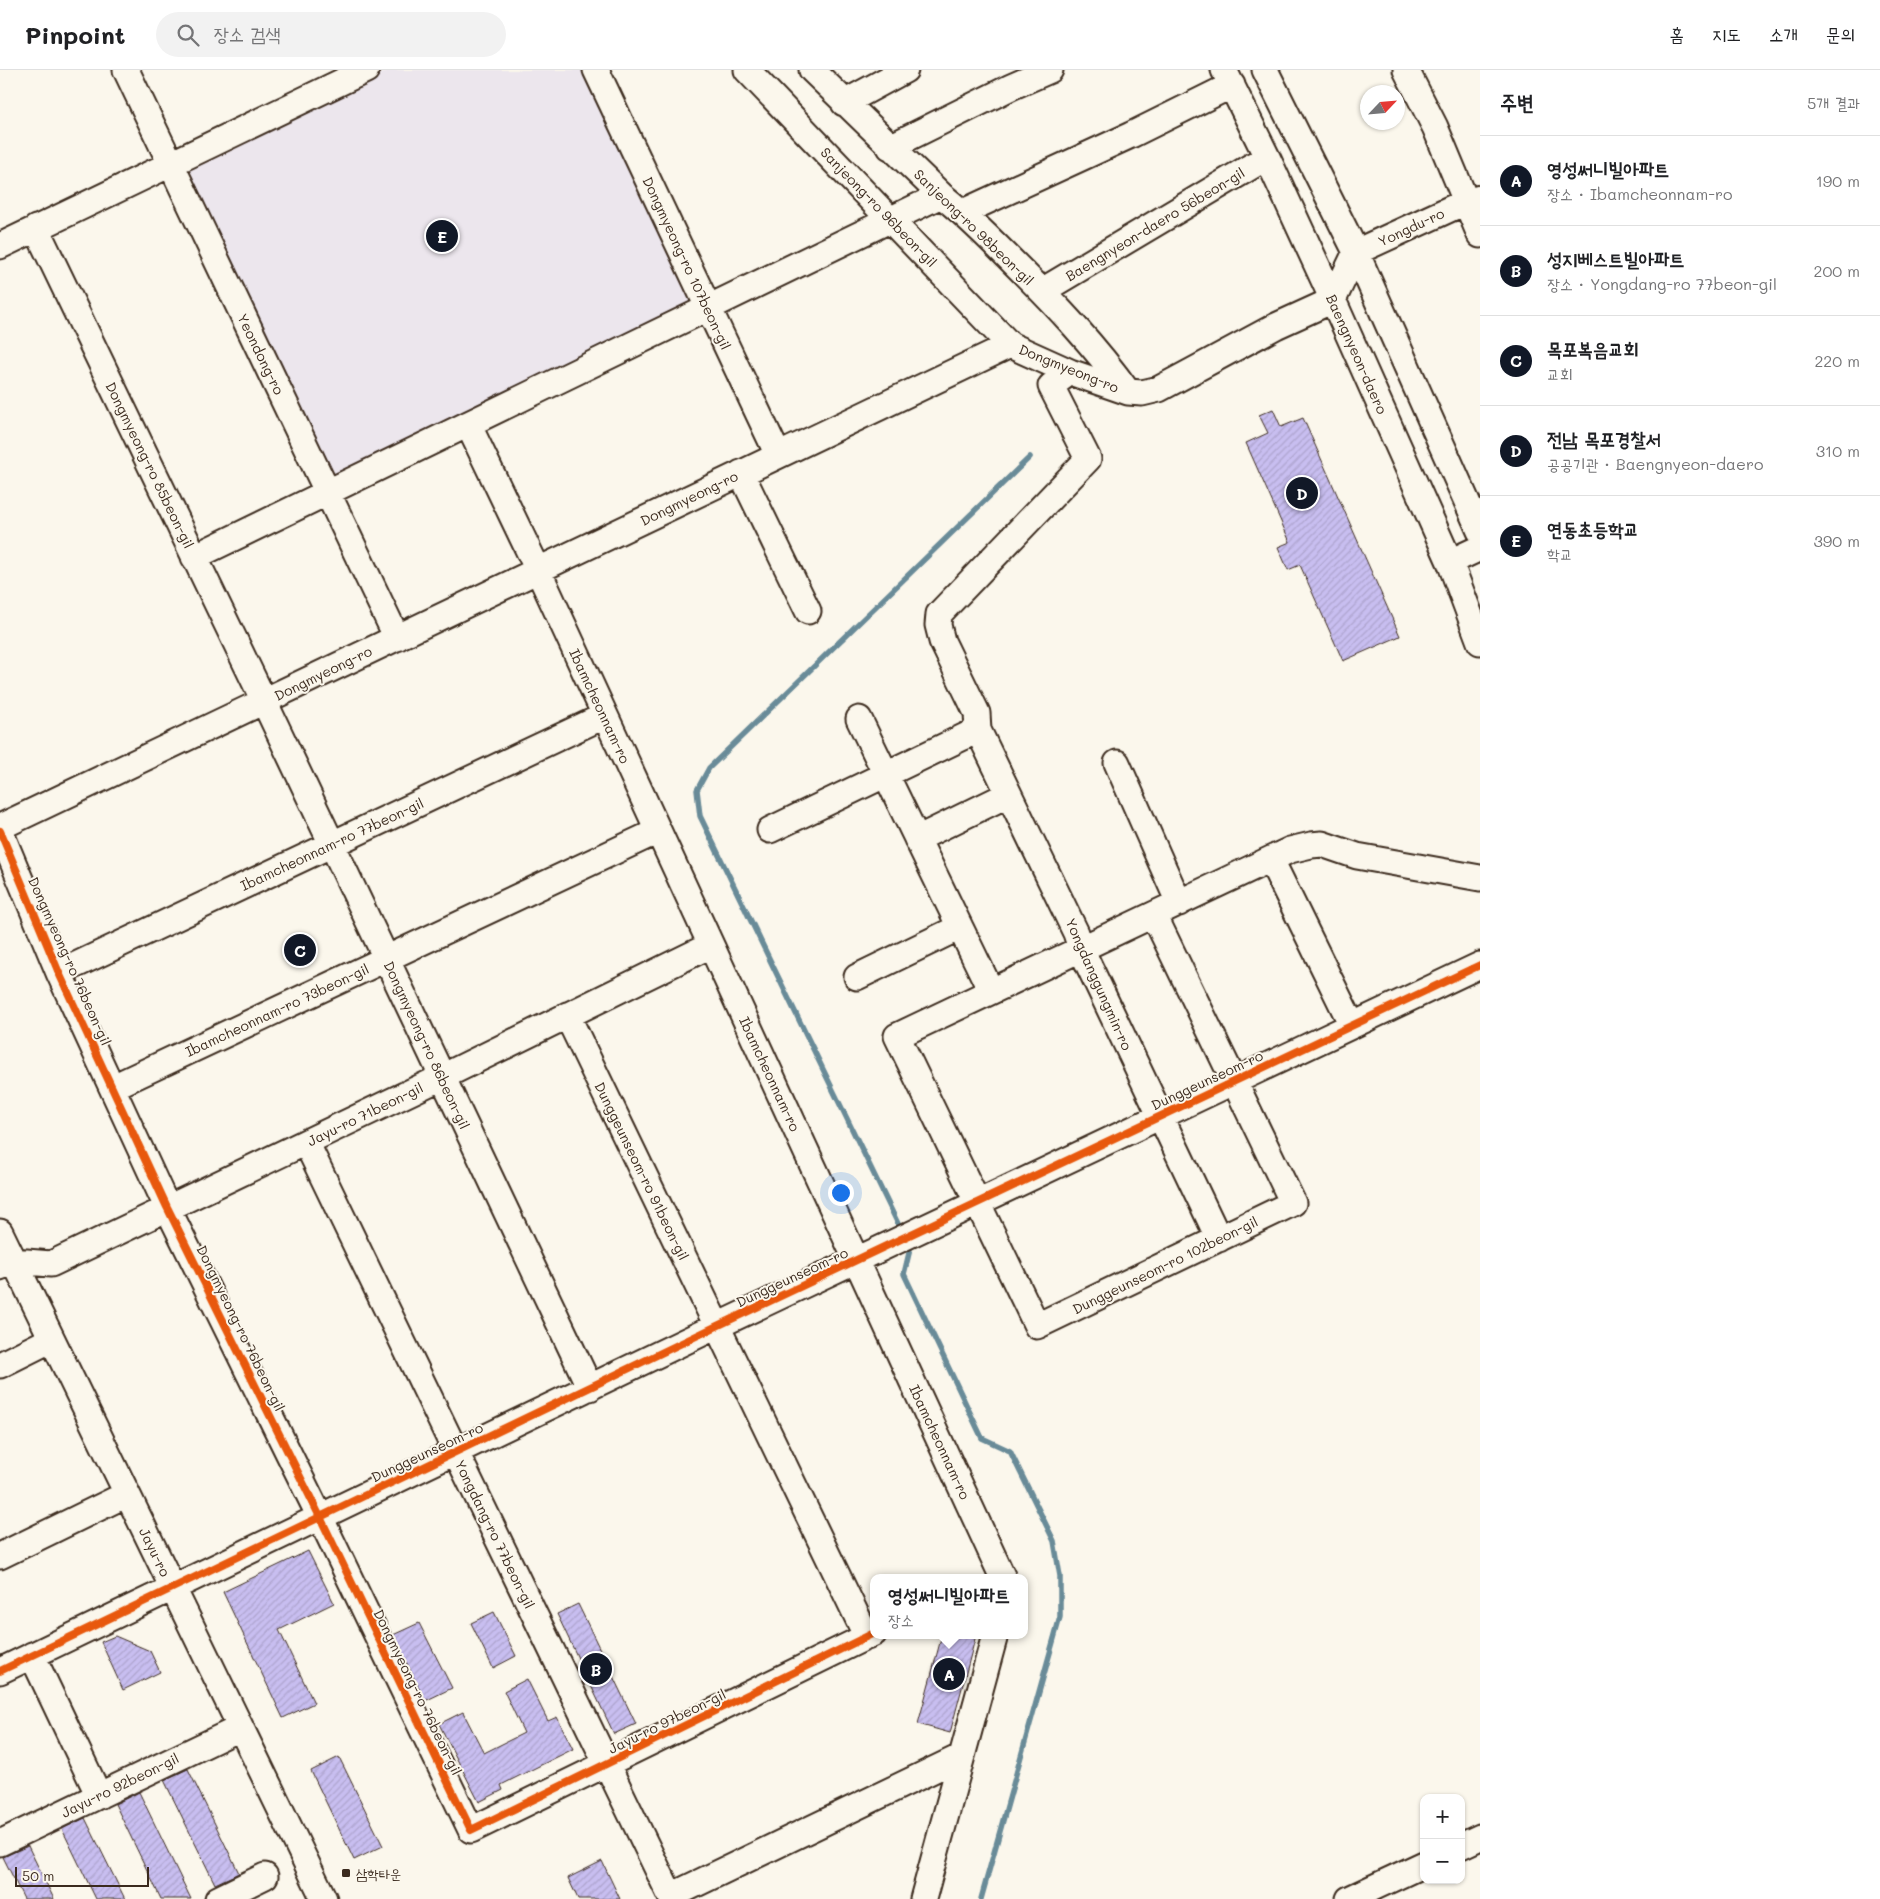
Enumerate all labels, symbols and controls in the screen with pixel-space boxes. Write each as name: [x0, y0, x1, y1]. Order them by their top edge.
search box: [156, 12, 506, 57]
text: Pinpoint: [25, 19, 126, 50]
icon: search: [174, 21, 202, 49]
text: 장소 검색: [214, 21, 281, 46]
text: 홈: [1670, 22, 1684, 46]
text: 지도: [1712, 22, 1741, 46]
text: 소개: [1769, 22, 1798, 46]
text: 문의: [1826, 22, 1855, 46]
north arrow: [1360, 85, 1405, 130]
text: 주변: [1500, 88, 1534, 115]
text: 5개 결과: [1807, 92, 1860, 113]
street label: Sanjeong-ro 96beon-gil: [817, 143, 941, 271]
text: 영성써니빌아파트: [1547, 156, 1669, 181]
street label: Baengnyeon-daero 56beon-gil: [1062, 163, 1248, 285]
street label: Sanjeong-ro 98beon-gil: [910, 165, 1038, 289]
text: A: [1510, 170, 1522, 191]
text: 190 m: [1816, 170, 1860, 191]
street label: Dongmyeong-ro 107beon-gil: [638, 173, 736, 353]
text: 장소 · Ibamcheonnam-ro: [1547, 183, 1732, 204]
street label: Yongdu-ro: [1375, 203, 1447, 251]
pin: E: [426, 217, 458, 255]
text: 성지베스트빌아파트: [1547, 246, 1685, 271]
text: B: [1511, 260, 1521, 281]
text: 200 m: [1813, 260, 1860, 281]
text: 장소 · Yongdang-ro 77beon-gil: [1547, 273, 1777, 294]
street label: Baengnyeon-daero: [1322, 291, 1392, 417]
street label: Yeondong-ro: [233, 310, 289, 398]
text: 목포복음교회: [1547, 336, 1639, 361]
street label: Dongmyeong-ro: [1016, 339, 1122, 397]
text: C: [1510, 350, 1522, 371]
text: 220 m: [1814, 350, 1860, 371]
text: 교회: [1547, 363, 1573, 384]
street label: Dongmyeong-ro 85beon-gil: [101, 379, 199, 551]
text: 전남 목포경찰서: [1547, 426, 1661, 451]
text: D: [1510, 440, 1522, 461]
text: 310 m: [1816, 440, 1860, 461]
text: 공공기관 · Baengnyeon-daero: [1547, 453, 1763, 474]
street label: Dongmyeong-ro: [637, 466, 741, 530]
pin: D: [1286, 474, 1318, 512]
text: 연동초등학교: [1547, 516, 1639, 541]
text: E: [1511, 530, 1521, 551]
text: 390 m: [1813, 530, 1860, 551]
text: 학교: [1547, 543, 1573, 564]
street label: Dongmyeong-ro: [271, 641, 375, 705]
street label: Ibamcheonnam-ro: [565, 645, 635, 767]
street label: Ibamcheonnam-ro 77beon-gil: [237, 793, 427, 895]
street label: Dongmyeong-ro 76beon-gil: [24, 874, 116, 1048]
street label: Yongdanggungmin-ro: [1061, 915, 1137, 1053]
pin: C: [284, 931, 316, 969]
street label: Dongmyeong-ro 86beon-gil: [380, 958, 474, 1132]
street label: Ibamcheonnam-ro 73beon-gil: [182, 959, 372, 1061]
street label: Ibamcheonnam-ro: [735, 1013, 805, 1135]
street label: Dunggeunseom-ro: [1148, 1046, 1266, 1114]
street label: Jayu-ro 71beon-gil: [304, 1078, 426, 1150]
street label: Dunggeunseom-ro 91beon-gil: [591, 1079, 693, 1263]
your location: [828, 1180, 854, 1206]
street label: Dunggeunseom-ro 102beon-gil: [1069, 1212, 1261, 1318]
street label: Dongmyeong-ro 76beon-gil: [192, 1242, 290, 1414]
street label: Dunggeunseom-ro: [733, 1243, 851, 1311]
street label: Ibamcheonnam-ro: [905, 1381, 975, 1503]
street label: Dunggeunseom-ro: [368, 1418, 486, 1486]
street label: Yongdang-ro 77beon-gil: [451, 1456, 539, 1612]
street label: Jayu-ro: [135, 1524, 175, 1580]
popup: [870, 1574, 1028, 1639]
text: 영성써니빌아파트: [888, 1582, 1010, 1607]
street label: Dongmyeong-ro 76beon-gil: [369, 1606, 467, 1778]
text: 장소: [888, 1609, 914, 1630]
pin: B: [580, 1650, 612, 1688]
pin: A: [933, 1655, 965, 1693]
street label: Jayu-ro 97beon-gil: [605, 1684, 729, 1758]
street label: Jayu-ro 92beon-gil: [58, 1748, 182, 1822]
map controls: [1420, 1794, 1465, 1884]
button: +: [1420, 1794, 1465, 1839]
button: −: [1420, 1839, 1465, 1884]
scale bar: [15, 1864, 149, 1887]
place label: 삼학타운: [356, 1864, 401, 1883]
text: 50 m: [22, 1866, 54, 1885]
marker: 삼학타운: [340, 1867, 352, 1879]

